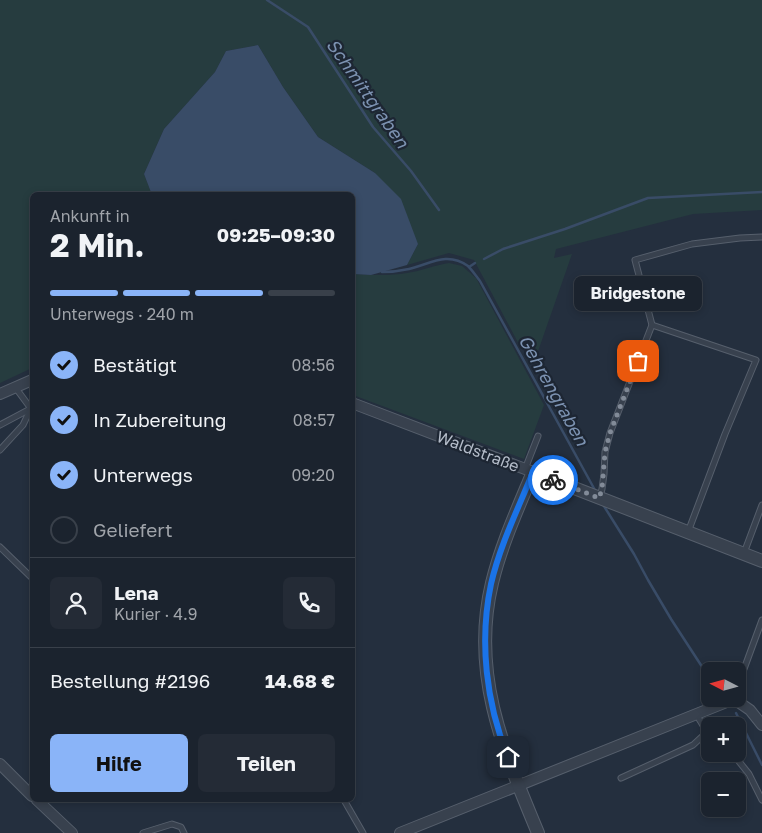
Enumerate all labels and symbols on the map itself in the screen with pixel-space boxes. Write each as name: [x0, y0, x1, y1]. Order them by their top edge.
water label: Schmittgraben: [322, 34, 414, 153]
callout: Bridgestone: [574, 276, 702, 311]
water label: Gehrengraben: [515, 331, 594, 450]
pin: [617, 340, 659, 382]
street label: Waldstraße: [434, 426, 522, 476]
courier: [528, 455, 578, 505]
north arrow: [701, 662, 746, 708]
pin: [487, 736, 529, 778]

